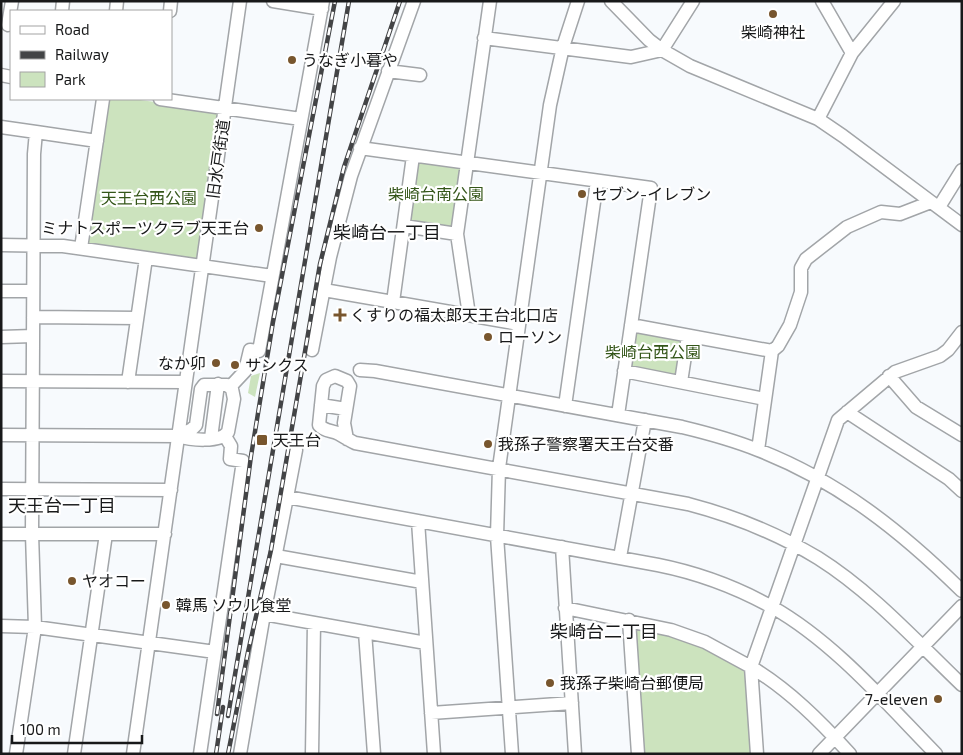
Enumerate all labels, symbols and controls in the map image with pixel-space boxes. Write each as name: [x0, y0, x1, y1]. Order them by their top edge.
marker: 柴崎神社: [767, 8, 779, 20]
legend: [10, 10, 172, 100]
text: Road: [55, 20, 90, 38]
place label: 柴崎神社: [741, 22, 805, 41]
text: Railway: [55, 45, 109, 63]
place label: うなぎ小暮や: [302, 50, 398, 69]
marker: うなぎ小暮や: [286, 54, 298, 66]
text: Park: [55, 70, 86, 88]
street label: 旧水戸街道: [203, 118, 232, 200]
park label: 柴崎台南公園: [388, 184, 484, 203]
place label: セブン-イレブン: [592, 184, 711, 203]
park label: 天王台西公園: [101, 188, 197, 207]
marker: セブン-イレブン: [576, 188, 588, 200]
place label: ミナトスポーツクラブ天王台: [41, 218, 249, 237]
district label: 柴崎台一丁目: [333, 221, 441, 243]
marker: ミナトスポーツクラブ天王台: [253, 222, 265, 234]
place label: くすりの福太郎天王台北口店: [350, 305, 558, 324]
marker: くすりの福太郎天王台北口店: [334, 309, 346, 321]
place label: ローソン: [498, 327, 562, 346]
marker: ローソン: [482, 331, 494, 343]
park label: 柴崎台西公園: [605, 342, 701, 361]
place label: なか卯: [158, 353, 206, 372]
place label: サンクス: [245, 355, 309, 374]
marker: なか卯: [210, 357, 222, 369]
marker: サンクス: [229, 359, 241, 371]
place label: 天王台: [273, 430, 321, 449]
marker: 天王台: [255, 433, 269, 447]
place label: 我孫子警察署天王台交番: [498, 434, 674, 453]
marker: 我孫子警察署天王台交番: [482, 438, 494, 450]
district label: 天王台一丁目: [8, 494, 116, 516]
place label: ヤオコー: [82, 571, 146, 590]
marker: ヤオコー: [66, 575, 78, 587]
place label: 韓馬 ソウル食堂: [176, 595, 292, 614]
marker: 韓馬 ソウル食堂: [160, 599, 172, 611]
district label: 柴崎台二丁目: [550, 620, 658, 642]
place label: 我孫子柴崎台郵便局: [560, 673, 704, 692]
marker: 我孫子柴崎台郵便局: [544, 677, 556, 689]
place label: 7-eleven: [865, 689, 928, 708]
marker: 7-eleven: [932, 693, 944, 705]
scale bar: [12, 712, 142, 744]
text: 100 m: [20, 720, 61, 738]

